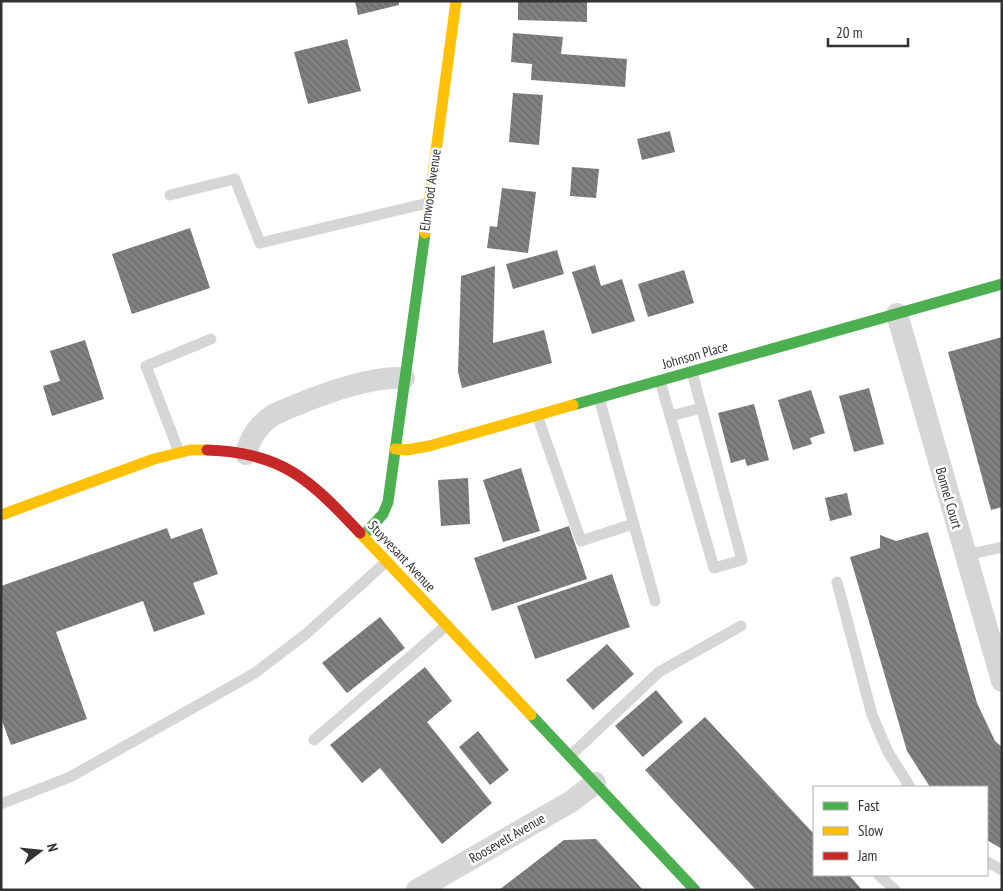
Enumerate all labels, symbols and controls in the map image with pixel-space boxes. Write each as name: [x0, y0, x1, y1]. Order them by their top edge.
scale bar: [828, 15, 908, 47]
text: 20 m: [836, 23, 862, 42]
street label: Elmwood Avenue: [415, 148, 445, 232]
street label: Johnson Place: [659, 337, 730, 373]
street label: Bonnel Court: [932, 465, 966, 531]
street label: Stuyvesant Avenue: [364, 517, 440, 596]
legend: [813, 786, 988, 876]
text: Fast: [858, 796, 879, 815]
street label: Roosevelt Avenue: [466, 809, 548, 867]
text: Slow: [858, 821, 883, 840]
north arrow: [15, 826, 65, 876]
text: N: [43, 841, 62, 854]
text: Jam: [857, 846, 877, 865]

